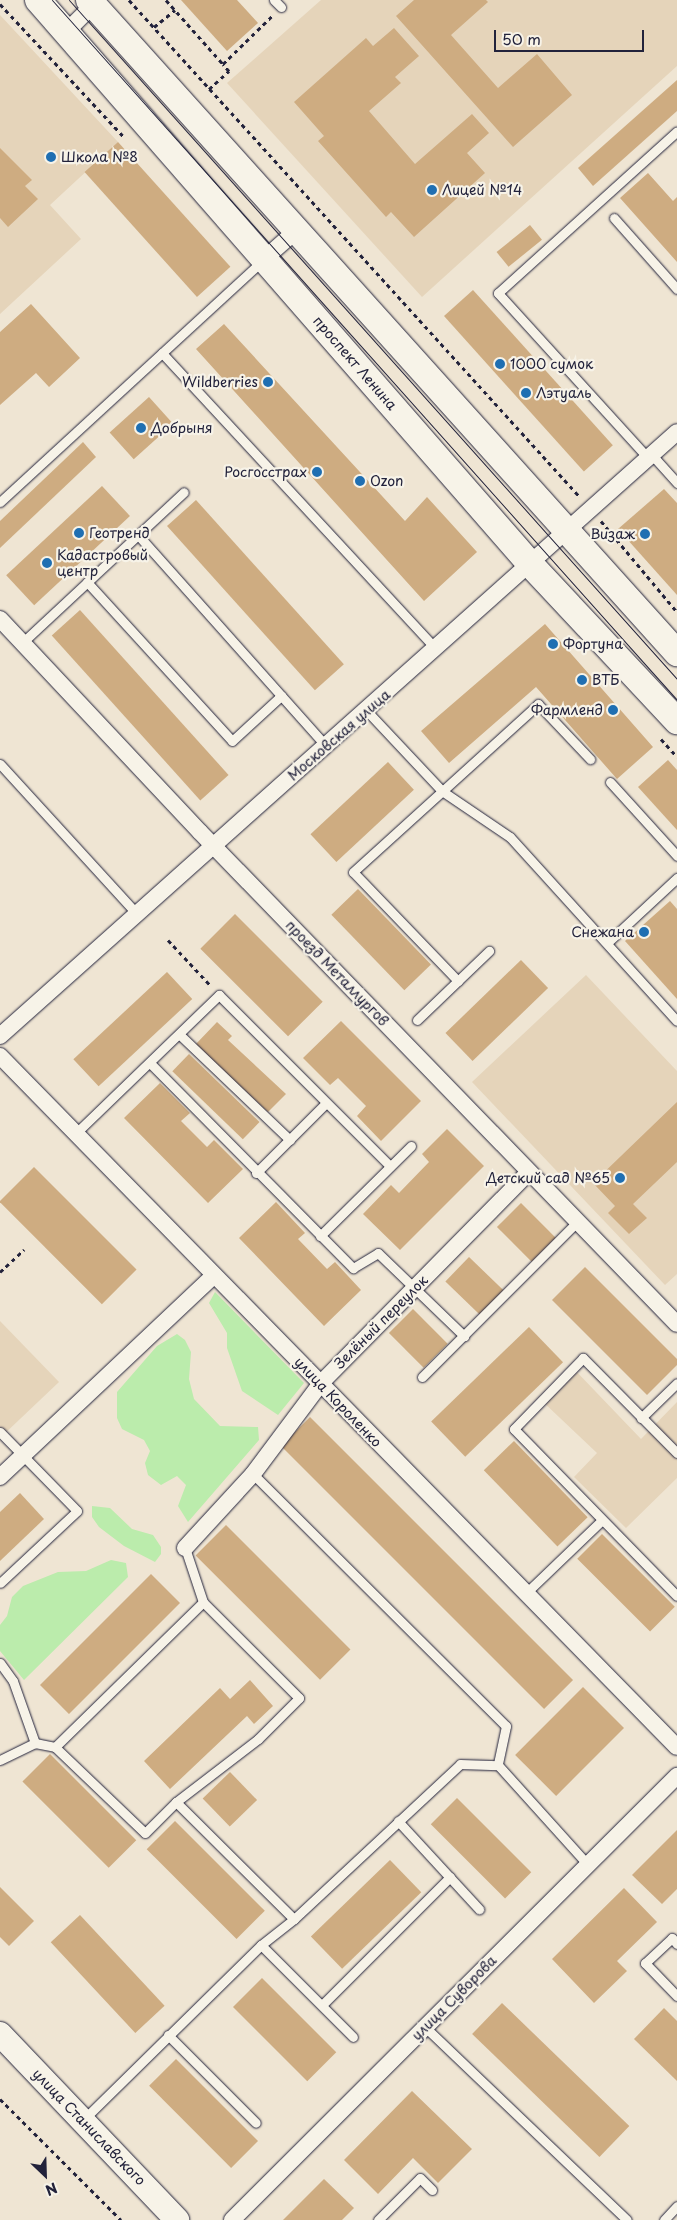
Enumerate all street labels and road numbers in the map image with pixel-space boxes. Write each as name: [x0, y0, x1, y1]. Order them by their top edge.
street label: проспект Ленина: [309, 312, 401, 414]
street label: Московская улица: [284, 686, 394, 784]
street label: проезд Металлургов: [282, 916, 392, 1030]
street label: Зелёный переулок: [331, 1272, 431, 1372]
street label: улица Короленко: [290, 1353, 386, 1451]
street label: улица Суворова: [408, 1952, 500, 2044]
street label: улица Станиславского: [29, 2065, 149, 2189]

